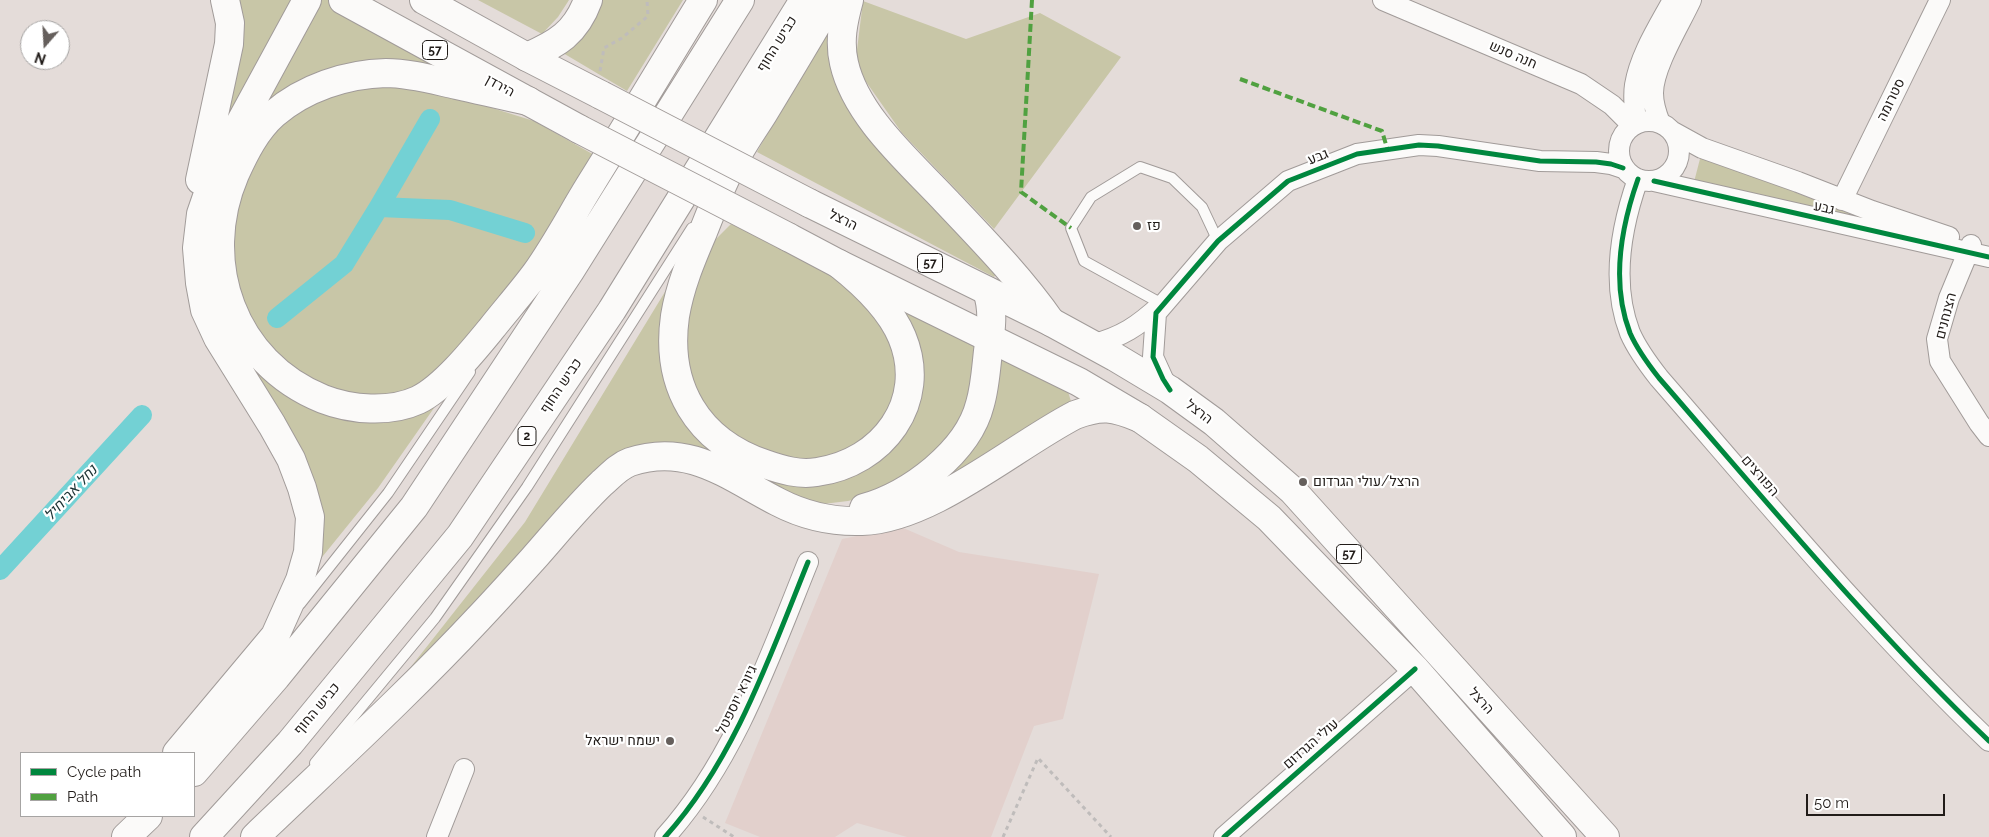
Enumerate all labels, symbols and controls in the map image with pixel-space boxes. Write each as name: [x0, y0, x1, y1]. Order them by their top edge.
street label: כביש החוף: [753, 13, 801, 75]
north arrow: [20, 20, 70, 70]
street label: חנה סנש: [1486, 37, 1540, 73]
road number: 57: [422, 40, 448, 60]
text: N: [33, 49, 48, 68]
street label: הירדן: [483, 71, 517, 101]
street label: סטרומה: [1873, 76, 1909, 124]
street label: גבע: [1305, 145, 1331, 169]
street label: גבע: [1812, 197, 1836, 219]
street label: הרצל: [826, 206, 860, 234]
place label: פז: [1147, 218, 1161, 234]
marker: פז: [1131, 220, 1143, 232]
road number: 57: [918, 254, 942, 272]
street label: הצנחנים: [1932, 291, 1960, 341]
street label: כביש החוף: [536, 355, 586, 417]
street label: הרצל: [1182, 396, 1216, 428]
road number: 2: [518, 426, 536, 446]
street label: הפורצים: [1738, 452, 1782, 500]
water label: נחל אביחיל: [41, 461, 101, 525]
place label: הרצל/עולי הגרדום: [1313, 474, 1419, 490]
marker: הרצל/עולי הגרדום: [1297, 476, 1309, 488]
road number: 57: [1336, 544, 1362, 564]
street label: גיורא יוספטל: [713, 663, 761, 737]
street label: כביש החוף: [290, 679, 344, 739]
street label: הרצל: [1465, 684, 1497, 718]
street label: עולי הגרדום: [1280, 715, 1342, 773]
place label: ישמח ישראל: [585, 733, 660, 749]
marker: ישמח ישראל: [664, 735, 676, 747]
legend: [20, 752, 195, 817]
text: Cycle path: [67, 763, 141, 781]
scale bar: [1809, 784, 1948, 816]
text: Path: [67, 788, 98, 806]
text: 50 m: [1814, 794, 1849, 812]

